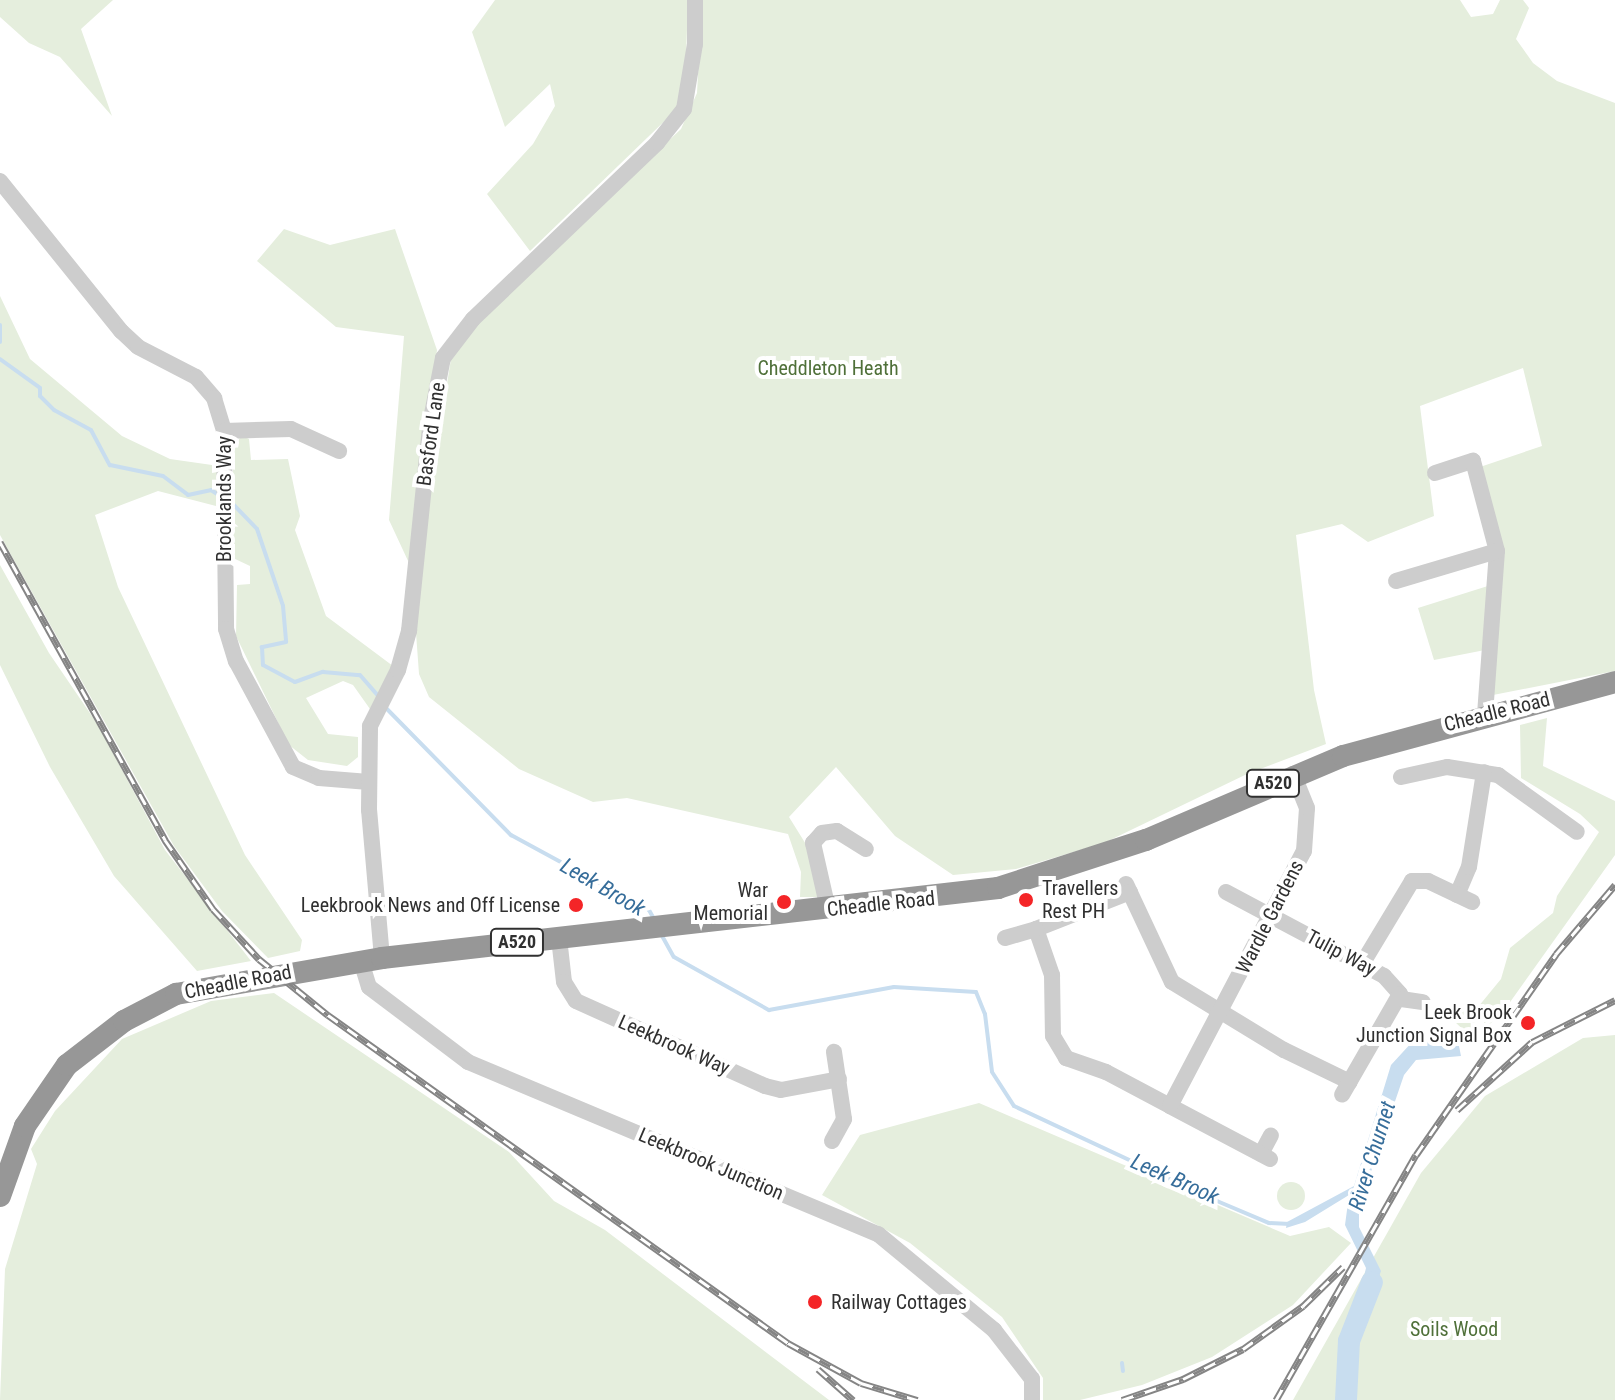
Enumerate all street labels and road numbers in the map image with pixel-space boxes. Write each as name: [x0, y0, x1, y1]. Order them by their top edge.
street label: Basford Lane: [412, 381, 450, 487]
street label: Brooklands Way: [212, 436, 236, 562]
street label: Cheadle Road: [1441, 687, 1553, 737]
road number: A520: [1245, 769, 1301, 797]
street label: Wardle Gardens: [1231, 856, 1309, 978]
street label: Cheadle Road: [826, 886, 936, 922]
street label: Tulip Way: [1302, 925, 1380, 981]
road number: A520: [489, 928, 545, 956]
street label: Cheadle Road: [182, 960, 294, 1004]
street label: Leekbrook Way: [615, 1010, 733, 1080]
street label: Leekbrook Junction: [635, 1123, 787, 1205]

